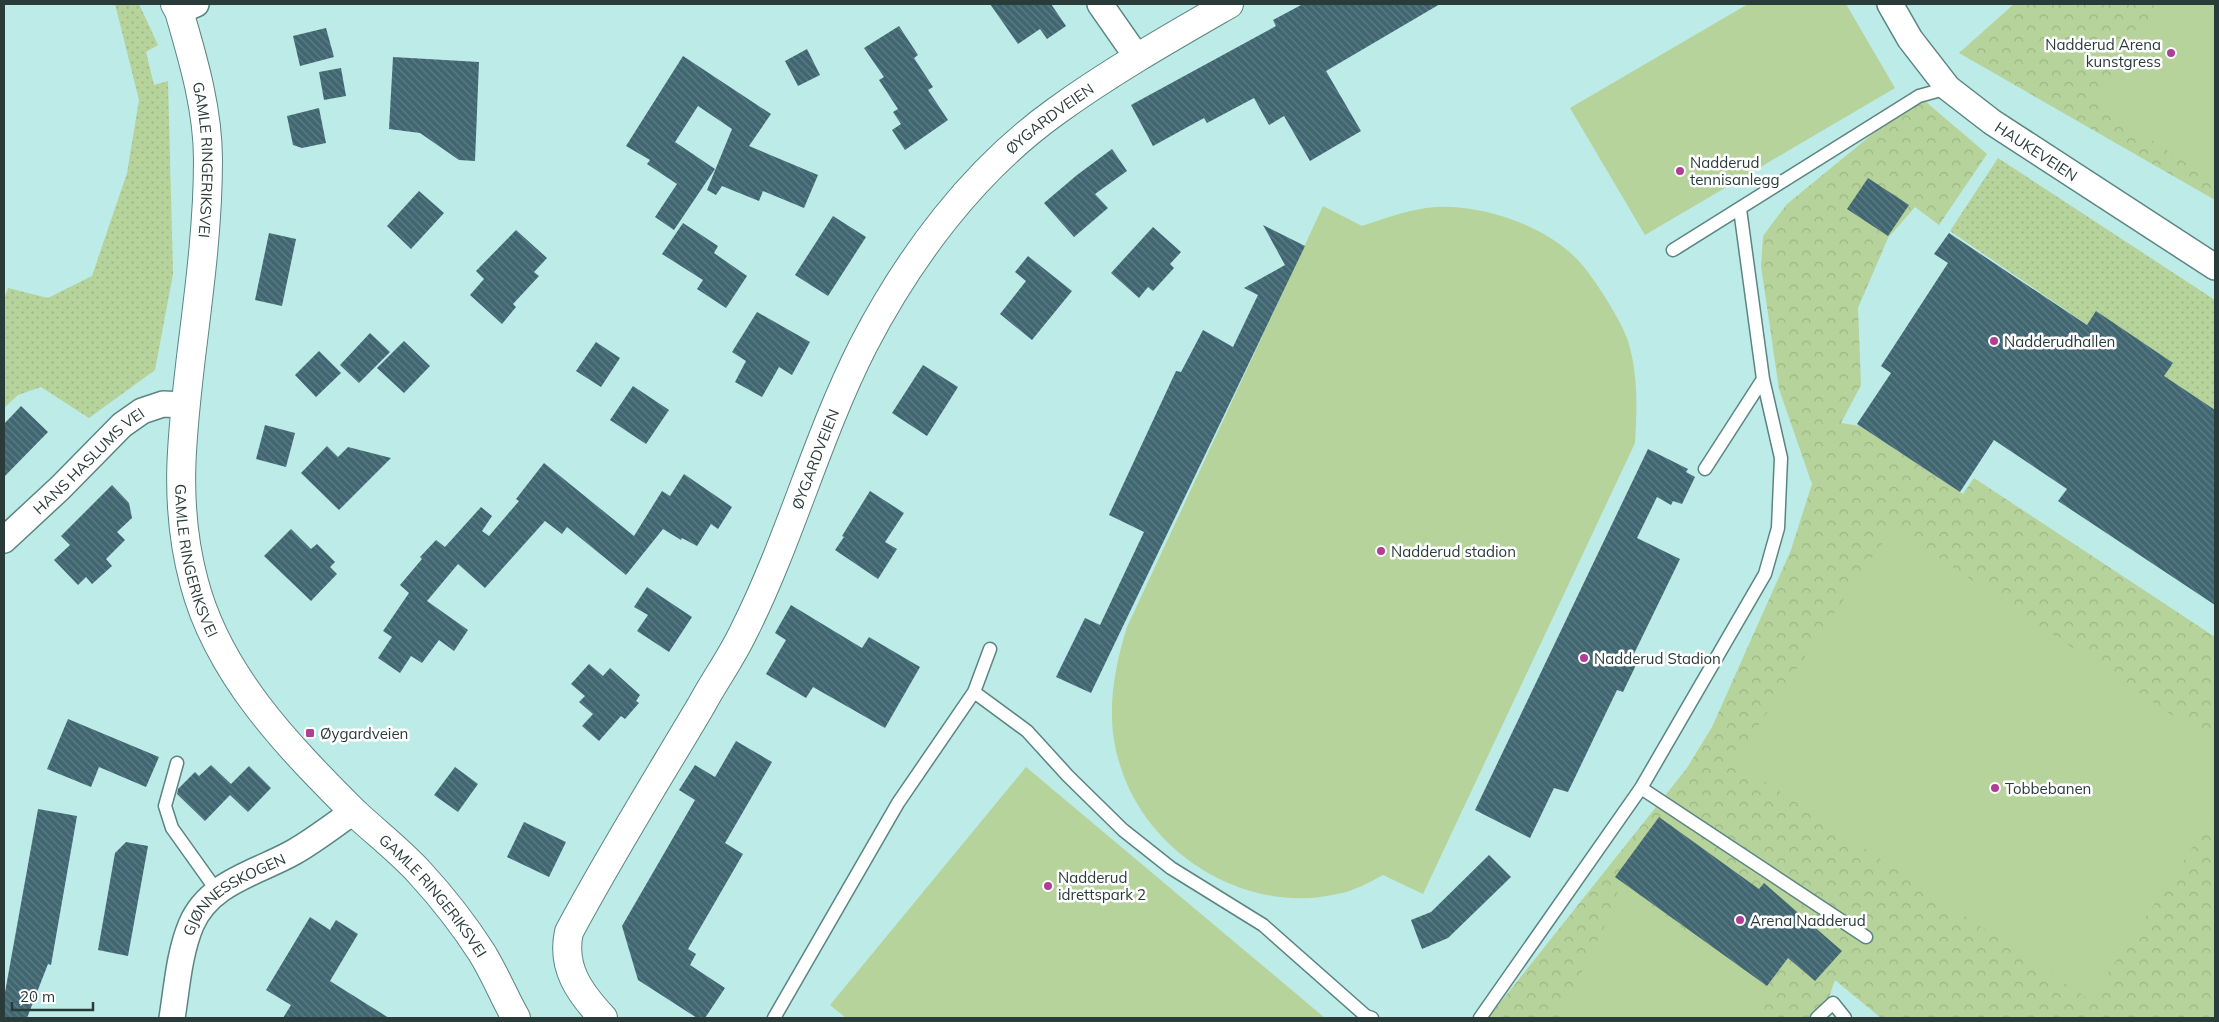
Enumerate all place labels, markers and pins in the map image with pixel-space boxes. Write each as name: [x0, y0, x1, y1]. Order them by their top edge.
place label: Nadderud Arena kunstgress: [2045, 35, 2161, 71]
marker: Nadderud Arena kunstgress: [2165, 47, 2177, 59]
place label: Nadderud tennisanlegg: [1690, 153, 1780, 189]
marker: Nadderud tennisanlegg: [1674, 165, 1686, 177]
place label: Nadderudhallen: [2004, 332, 2115, 351]
marker: Nadderudhallen: [1988, 335, 2000, 347]
place label: Nadderud stadion: [1391, 542, 1516, 561]
marker: Nadderud stadion: [1375, 545, 1387, 557]
place label: Nadderud Stadion: [1594, 649, 1721, 668]
marker: Nadderud Stadion: [1578, 652, 1590, 664]
place label: Øygardveien: [320, 724, 408, 743]
marker: Øygardveien: [304, 727, 316, 739]
place label: Tobbebanen: [2005, 779, 2091, 798]
marker: Tobbebanen: [1989, 782, 2001, 794]
place label: Nadderud idrettspark 2: [1058, 868, 1146, 904]
marker: Nadderud idrettspark 2: [1042, 880, 1054, 892]
place label: Arena Nadderud: [1750, 911, 1866, 930]
marker: Arena Nadderud: [1734, 914, 1746, 926]

